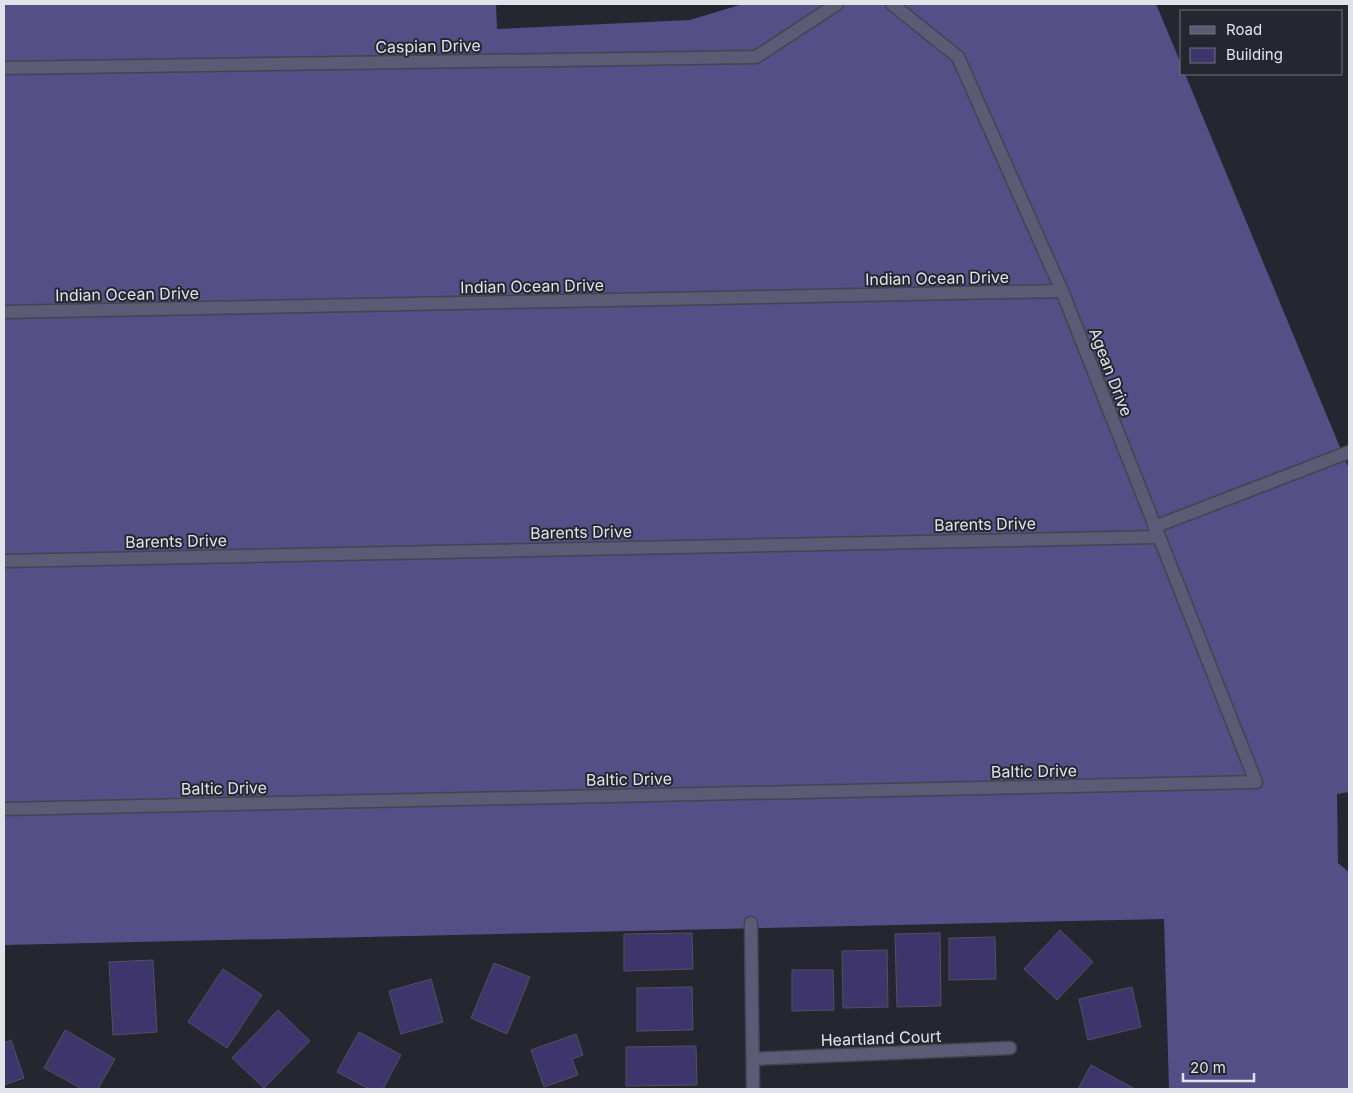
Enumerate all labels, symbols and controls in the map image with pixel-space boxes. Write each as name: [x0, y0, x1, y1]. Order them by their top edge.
legend: [1180, 10, 1343, 75]
text: Road: [1226, 20, 1262, 39]
street label: Caspian Drive: [375, 35, 481, 57]
text: Building: [1226, 45, 1283, 64]
street label: Indian Ocean Drive: [865, 267, 1009, 289]
street label: Indian Ocean Drive: [460, 275, 604, 297]
street label: Indian Ocean Drive: [55, 283, 199, 305]
street label: Agean Drive: [1085, 325, 1137, 419]
street label: Barents Drive: [934, 513, 1036, 535]
street label: Barents Drive: [530, 521, 632, 543]
street label: Barents Drive: [125, 530, 227, 552]
street label: Baltic Drive: [991, 760, 1077, 782]
street label: Baltic Drive: [586, 768, 672, 790]
street label: Baltic Drive: [181, 777, 267, 799]
street label: Heartland Court: [820, 1026, 942, 1050]
scale bar: [1183, 1050, 1254, 1082]
text: 20 m: [1190, 1058, 1226, 1077]

